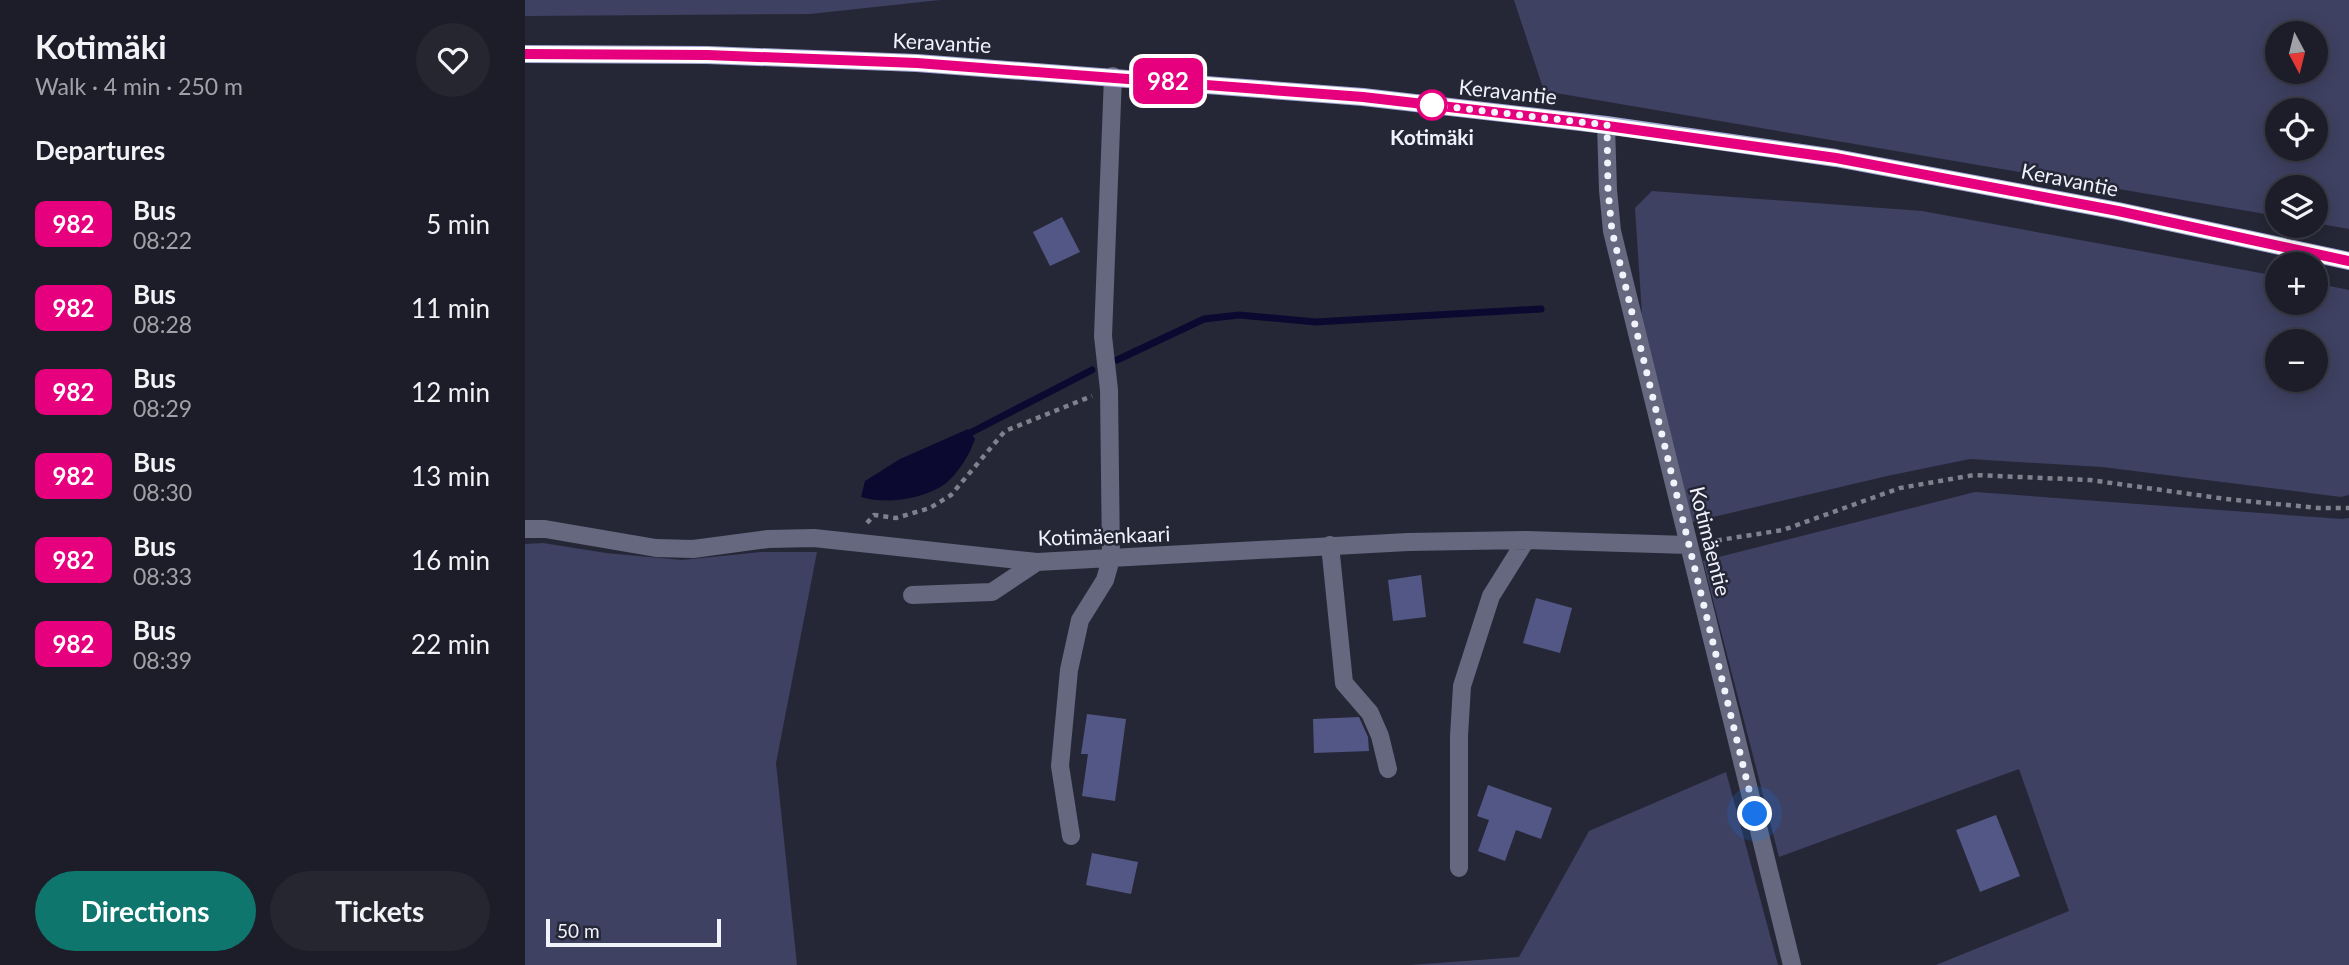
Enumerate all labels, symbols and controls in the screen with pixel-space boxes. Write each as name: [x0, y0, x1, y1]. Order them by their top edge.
north arrow: [2265, 21, 2327, 84]
map controls: [2265, 21, 2328, 392]
button: heart: [416, 23, 490, 97]
text: Kotimäki: [35, 26, 167, 66]
street label: Keravantie: [892, 27, 992, 57]
line badge: 982: [1128, 58, 1208, 104]
text: 982: [1147, 66, 1189, 95]
text: Walk · 4 min · 250 m: [35, 72, 243, 100]
street label: Keravantie: [1458, 73, 1558, 109]
marker: Kotimäki: [1417, 90, 1447, 120]
button: locate: [2265, 98, 2328, 161]
place label: Kotimäki: [1390, 124, 1474, 149]
text: Departures: [35, 134, 165, 166]
street label: Keravantie: [2019, 157, 2121, 201]
button: layers: [2265, 175, 2328, 238]
text: Bus: [133, 194, 176, 226]
text: 5 min: [426, 208, 490, 240]
text: 982: [53, 209, 94, 238]
text: 08:22: [133, 226, 192, 254]
button: +: [2265, 252, 2328, 315]
text: Bus: [133, 278, 176, 310]
text: 11 min: [411, 292, 490, 324]
text: 982: [53, 293, 94, 322]
text: 08:28: [133, 310, 192, 338]
button: −: [2265, 329, 2328, 392]
text: Bus: [133, 362, 176, 394]
text: 12 min: [411, 376, 490, 408]
text: 982: [53, 377, 94, 406]
text: 08:29: [133, 394, 192, 422]
text: Bus: [133, 446, 176, 478]
text: 13 min: [411, 460, 490, 492]
text: 982: [53, 461, 94, 490]
text: 08:30: [133, 478, 192, 506]
street label: Kotimäentie: [1685, 484, 1737, 598]
street label: Kotimäenkaari: [1037, 520, 1171, 550]
text: Bus: [133, 530, 176, 562]
text: 16 min: [411, 544, 490, 576]
text: 982: [53, 545, 94, 574]
text: 08:33: [133, 562, 192, 590]
text: Bus: [133, 614, 176, 646]
text: 22 min: [411, 628, 490, 660]
text: 982: [53, 629, 94, 658]
text: 08:39: [133, 646, 192, 674]
your location: [1737, 796, 1772, 831]
button: Directions: [35, 871, 256, 951]
button: Tickets: [270, 871, 490, 951]
scale bar: [546, 916, 721, 948]
text: 50 m: [557, 919, 600, 942]

